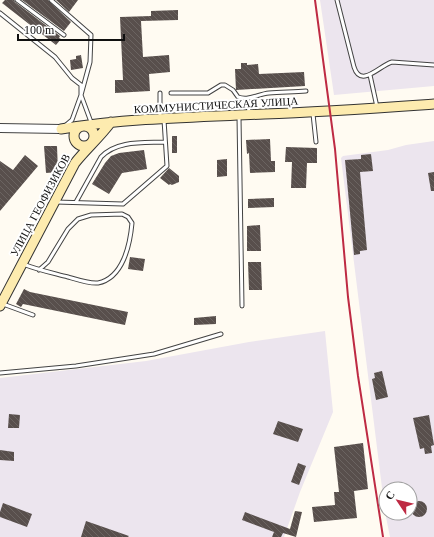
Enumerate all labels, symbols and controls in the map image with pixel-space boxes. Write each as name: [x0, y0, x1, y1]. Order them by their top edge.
scale bar: [18, 16, 124, 42]
text: 100 m: [24, 23, 55, 37]
street label: КОММУНИСТИЧЕСКАЯ УЛИЦА: [133, 95, 299, 115]
street label: УЛИЦА ГЕОФИЗИКОВ: [8, 152, 72, 258]
north arrow: [378, 481, 418, 521]
text: С: [383, 489, 397, 502]

